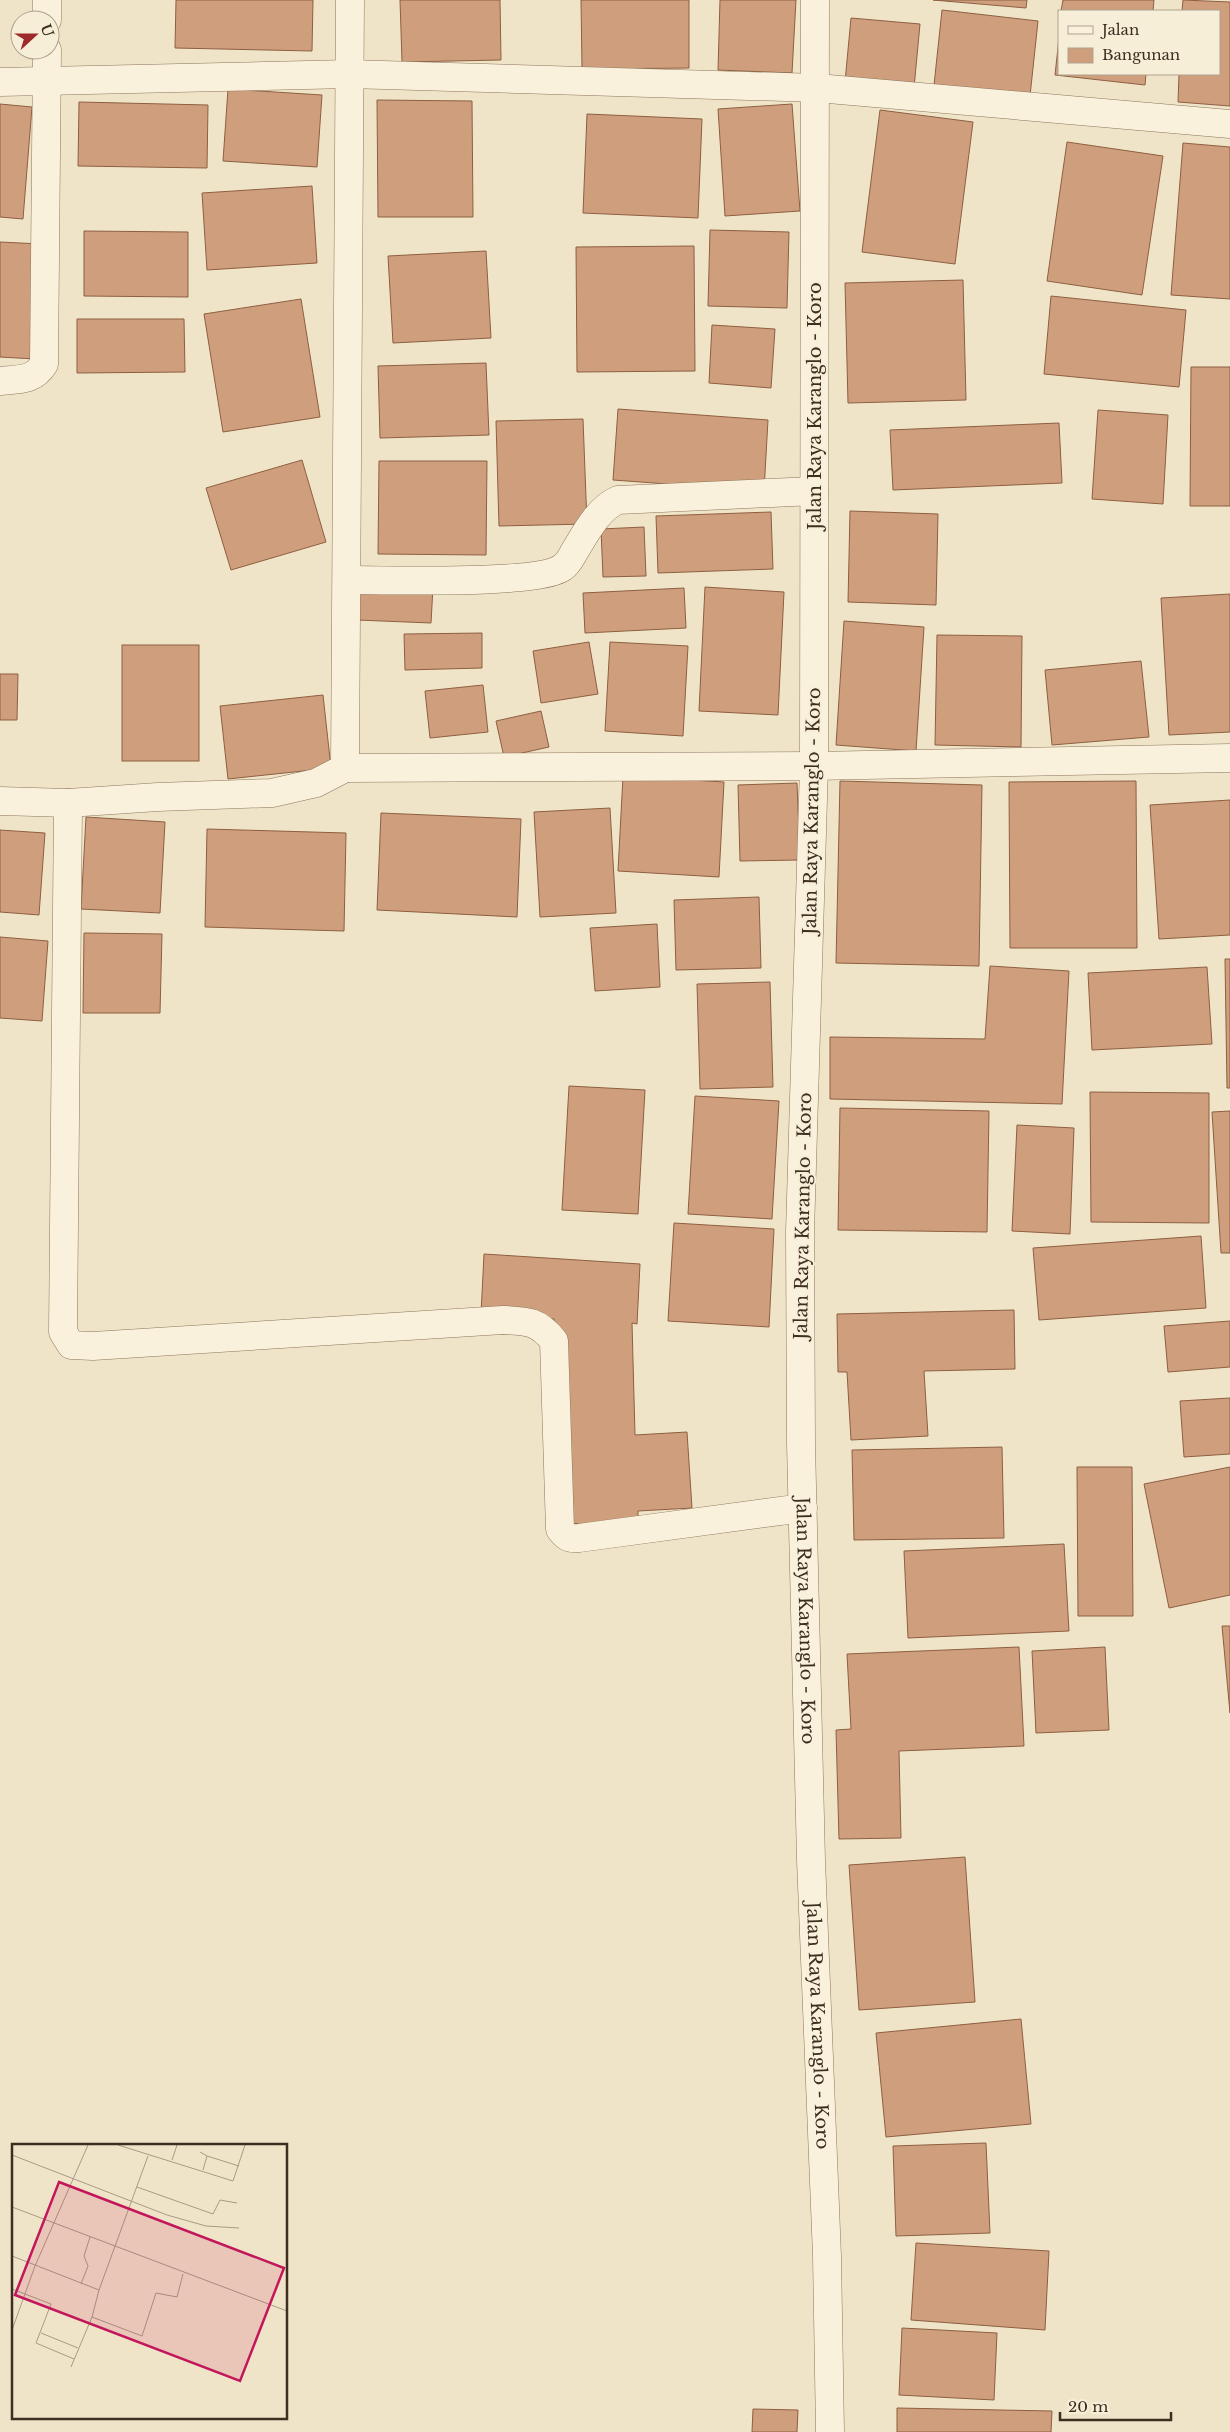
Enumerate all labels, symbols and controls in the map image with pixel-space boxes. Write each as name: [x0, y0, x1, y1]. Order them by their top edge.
north arrow: [10, 10, 60, 60]
legend: [1058, 10, 1220, 75]
text: Jalan: [1100, 20, 1139, 39]
text: U: [37, 21, 58, 40]
text: Bangunan: [1102, 45, 1180, 64]
street label: Jalan Raya Karanglo - Koro: [804, 282, 826, 532]
street label: Jalan Raya Karanglo - Koro: [799, 687, 825, 937]
street label: Jalan Raya Karanglo - Koro: [790, 1092, 816, 1342]
street label: Jalan Raya Karanglo - Koro: [791, 1495, 819, 1745]
street label: Jalan Raya Karanglo - Koro: [802, 1899, 834, 2150]
inset map: [12, 2144, 288, 2420]
scale bar: [1060, 2390, 1171, 2422]
text: 20 m: [1068, 2397, 1108, 2416]

